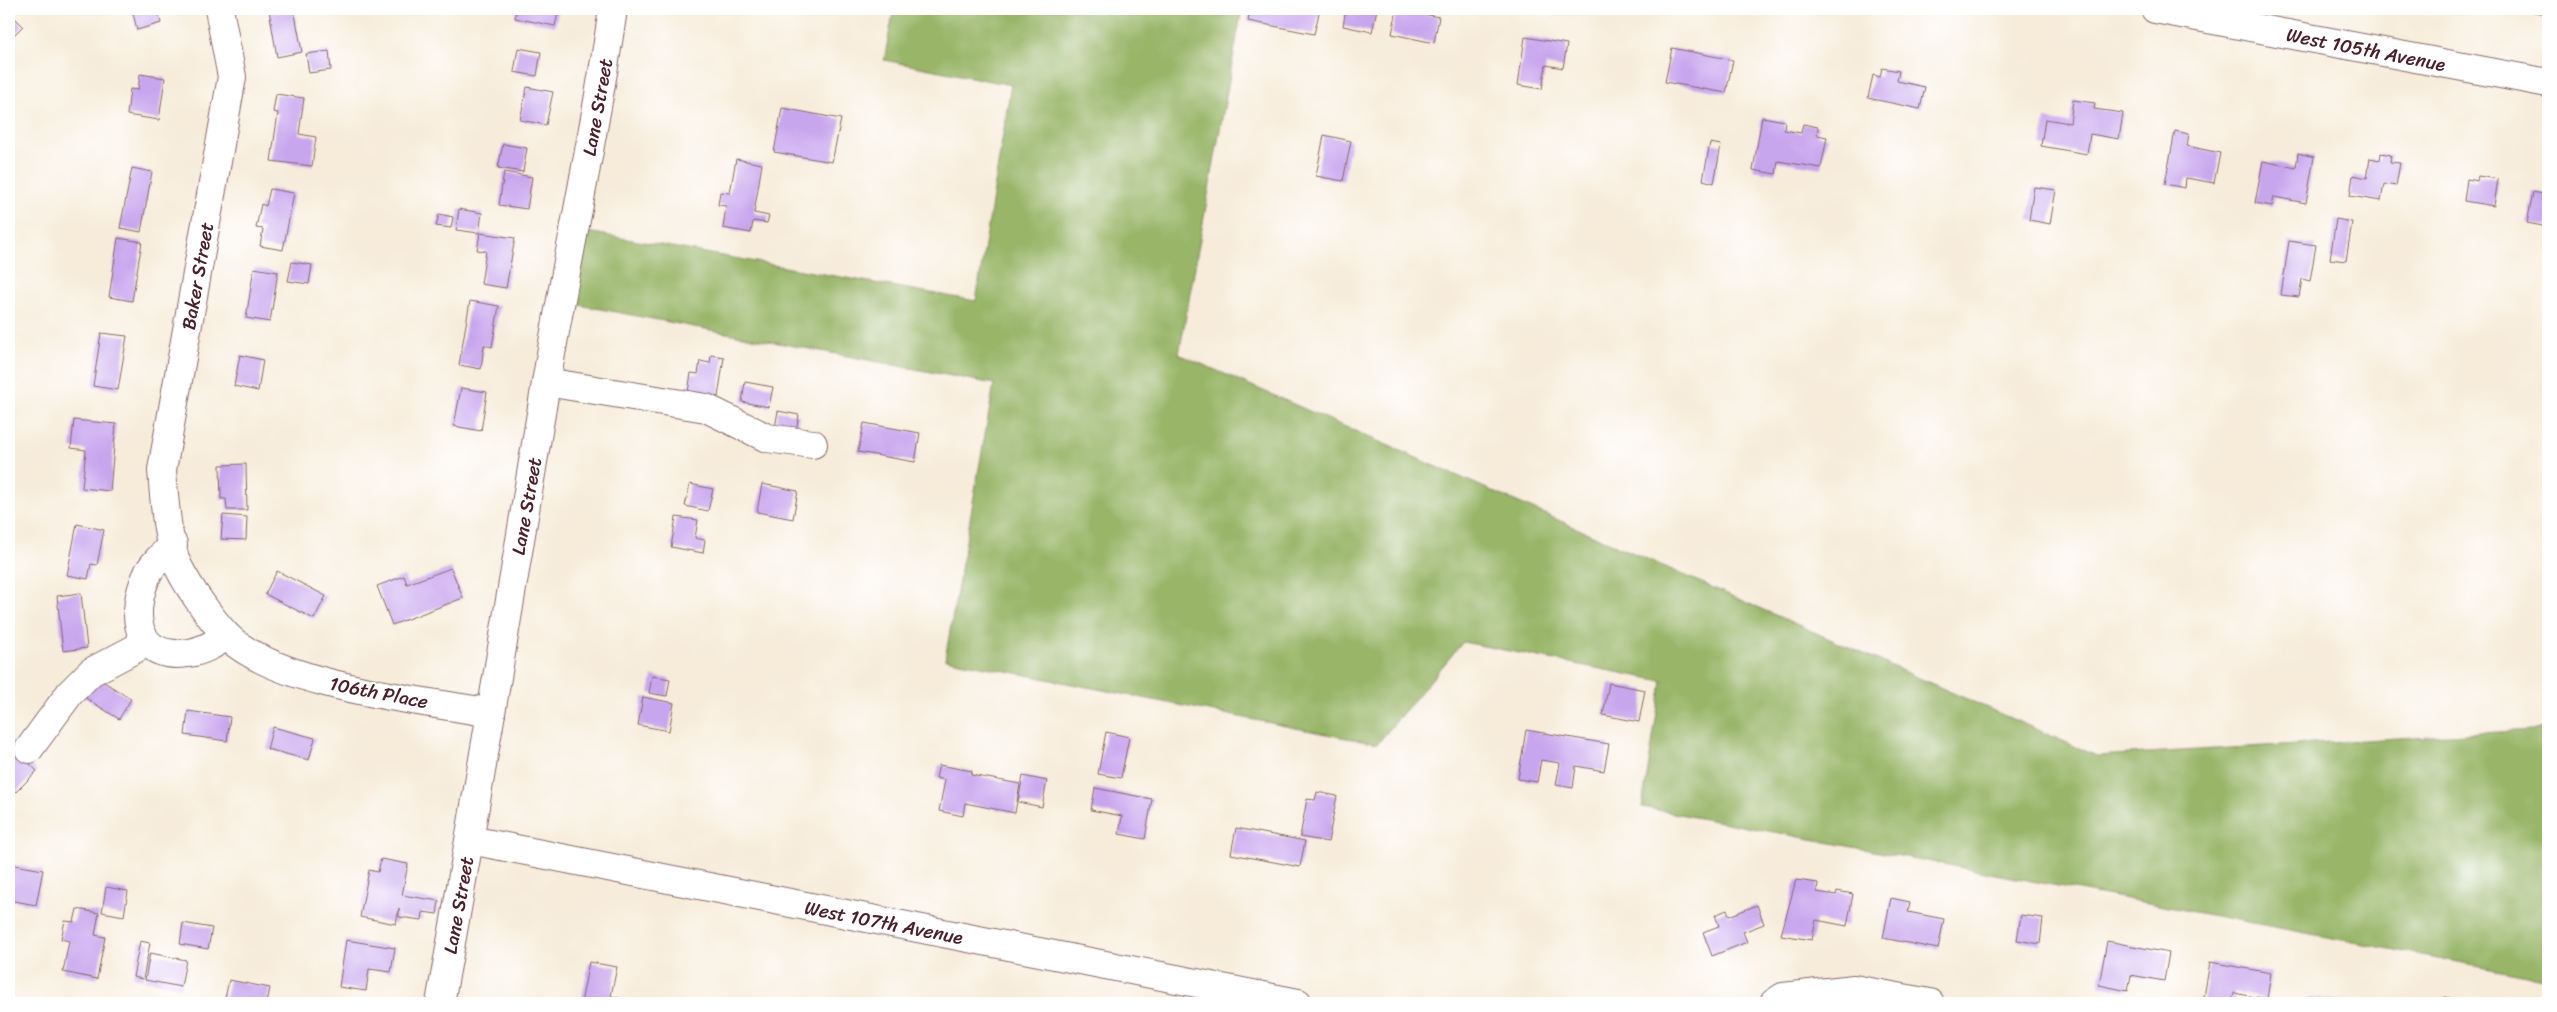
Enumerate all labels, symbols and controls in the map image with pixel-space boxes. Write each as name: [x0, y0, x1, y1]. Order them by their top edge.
street label: West 105th Avenue: [2284, 18, 2448, 81]
street label: Lane Street: [573, 56, 622, 158]
street label: Baker Street: [172, 220, 223, 332]
street label: Lane Street: [502, 455, 551, 557]
street label: 106th Place: [327, 667, 431, 718]
street label: Lane Street: [434, 854, 483, 956]
street label: West 107th Avenue: [802, 891, 966, 954]

